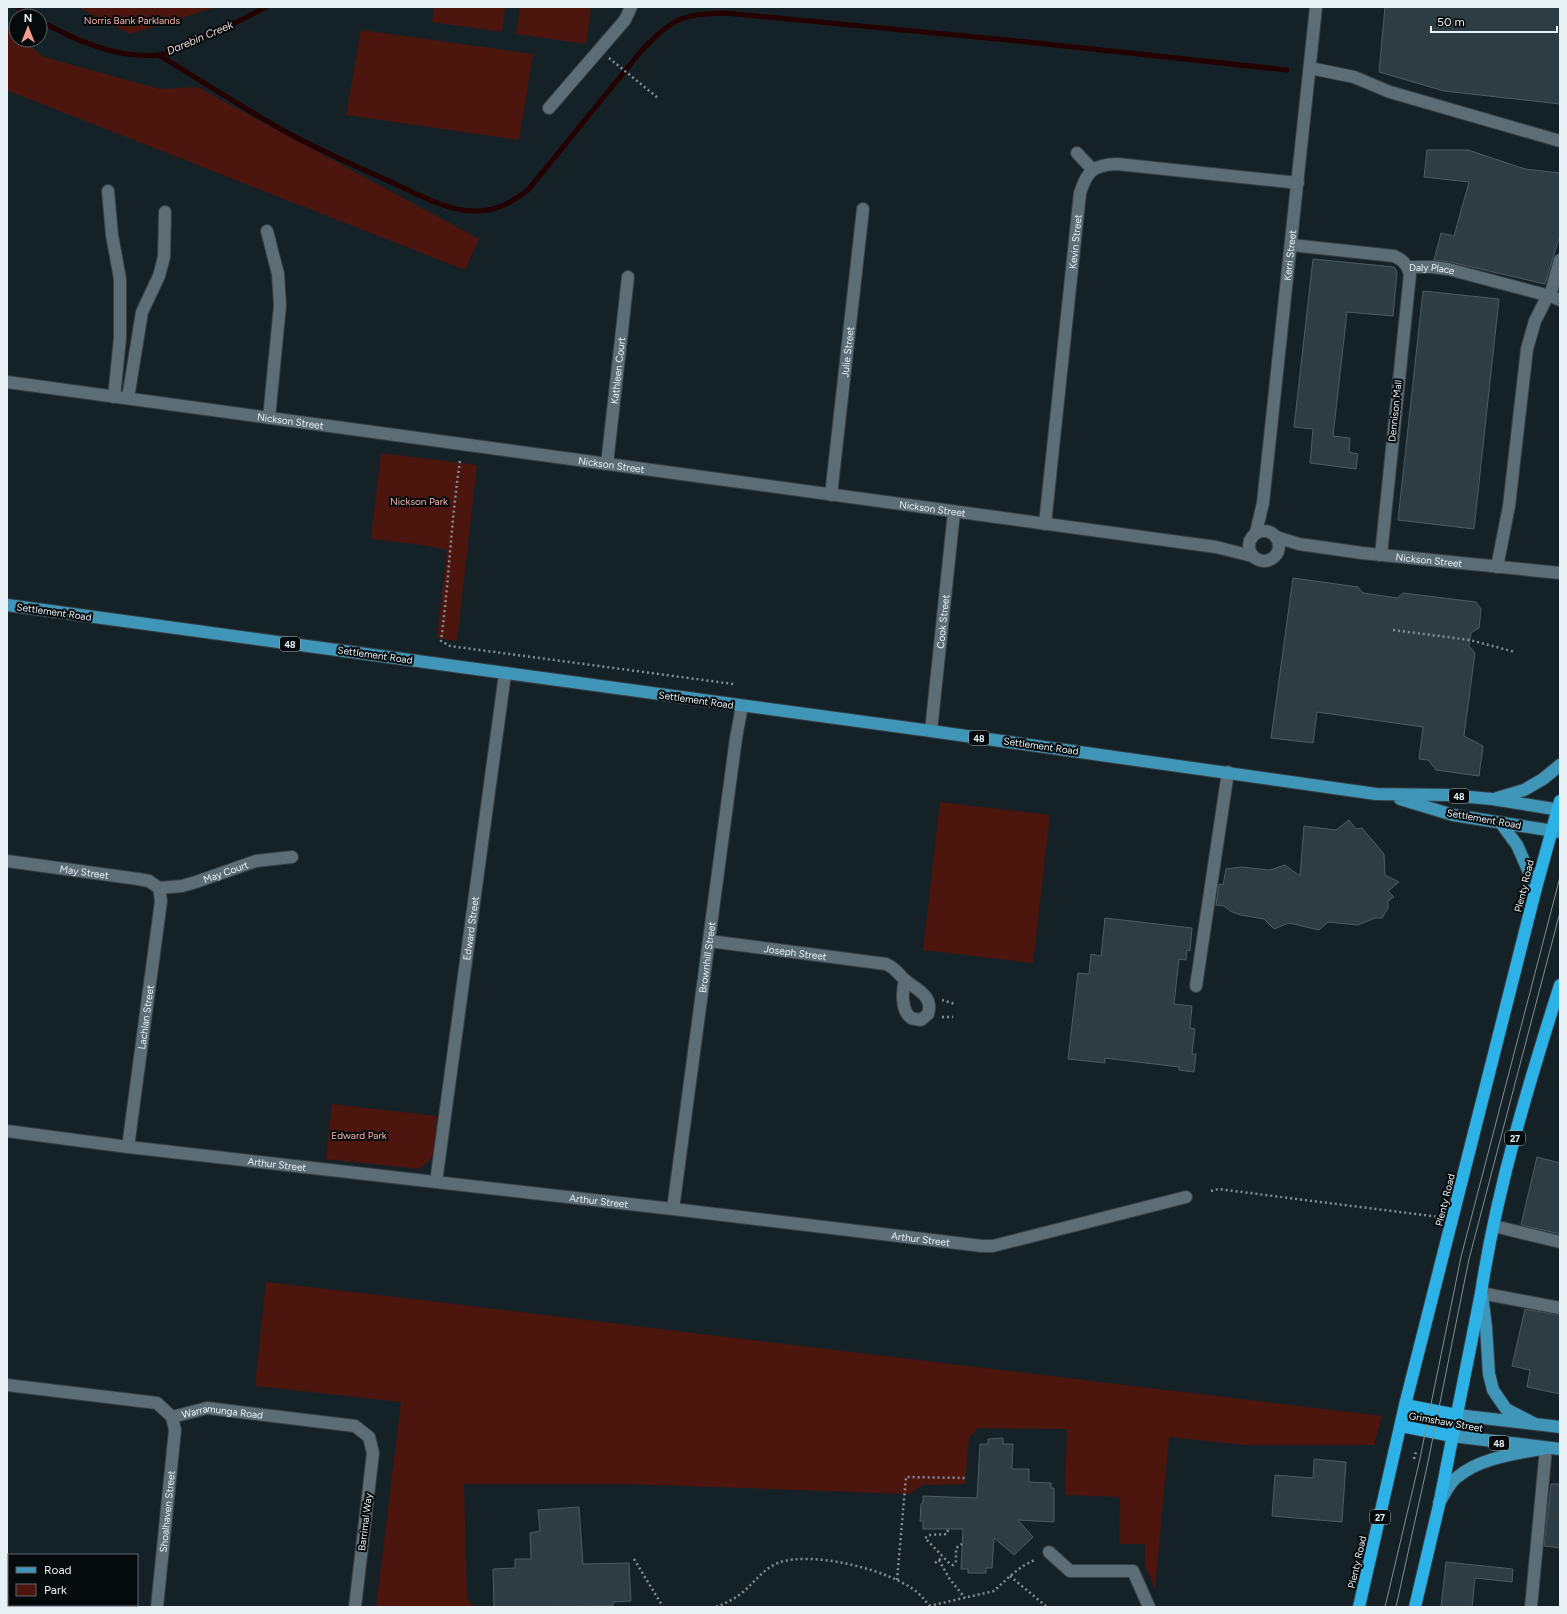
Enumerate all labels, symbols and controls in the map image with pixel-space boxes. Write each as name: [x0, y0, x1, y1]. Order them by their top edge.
north arrow: [8, 8, 48, 48]
scale bar: [1431, 8, 1557, 34]
text: N: [24, 12, 32, 25]
park label: Norris Bank Parklands: [84, 14, 180, 27]
text: 50 m: [1437, 15, 1465, 29]
water label: Darebin Creek: [165, 18, 236, 58]
street label: Kevin Street: [1066, 213, 1084, 270]
street label: Kerri Street: [1280, 229, 1299, 281]
street label: Daly Place: [1409, 260, 1457, 277]
street label: Julie Street: [838, 325, 856, 378]
street label: Kathleen Court: [607, 336, 628, 405]
street label: Dennison Mall: [1385, 379, 1405, 443]
street label: Nickson Street: [256, 410, 325, 432]
street label: Nickson Street: [577, 454, 646, 475]
park label: Nickson Park: [390, 495, 448, 508]
street label: Nickson Street: [898, 497, 967, 519]
street label: Nickson Street: [1395, 550, 1463, 570]
street label: Cook Street: [933, 594, 952, 649]
street label: Settlement Road: [16, 600, 92, 624]
road number: 48: [280, 637, 300, 651]
street label: Settlement Road: [337, 643, 413, 667]
street label: Settlement Road: [658, 688, 734, 712]
road number: 48: [969, 731, 989, 745]
street label: Settlement Road: [1003, 734, 1079, 758]
road number: 48: [1449, 789, 1469, 803]
street label: Settlement Road: [1446, 806, 1523, 832]
street label: May Court: [201, 858, 250, 886]
street label: Plenty Road: [1511, 858, 1537, 914]
street label: May Street: [59, 862, 110, 881]
street label: Edward Street: [460, 895, 481, 961]
street label: Brownhill Street: [695, 921, 718, 994]
street label: Joseph Street: [763, 942, 828, 963]
street label: Lachlan Street: [135, 984, 156, 1050]
park label: Edward Park: [331, 1129, 387, 1142]
road number: 27: [1505, 1131, 1525, 1145]
street label: Arthur Street: [247, 1154, 307, 1174]
street label: Plenty Road: [1432, 1172, 1458, 1228]
street label: Arthur Street: [569, 1191, 629, 1210]
street label: Arthur Street: [891, 1229, 951, 1249]
street label: Warramunga Road: [180, 1402, 264, 1421]
street label: Grimshaw Street: [1408, 1409, 1484, 1435]
road number: 48: [1489, 1436, 1509, 1450]
street label: Shoalhaven Street: [156, 1470, 177, 1553]
street label: Barrimal Way: [355, 1492, 375, 1552]
road number: 27: [1370, 1510, 1390, 1524]
street label: Plenty Road: [1345, 1534, 1369, 1590]
legend: [8, 1554, 138, 1606]
text: Road: [44, 1563, 72, 1577]
text: Park: [44, 1583, 67, 1597]

